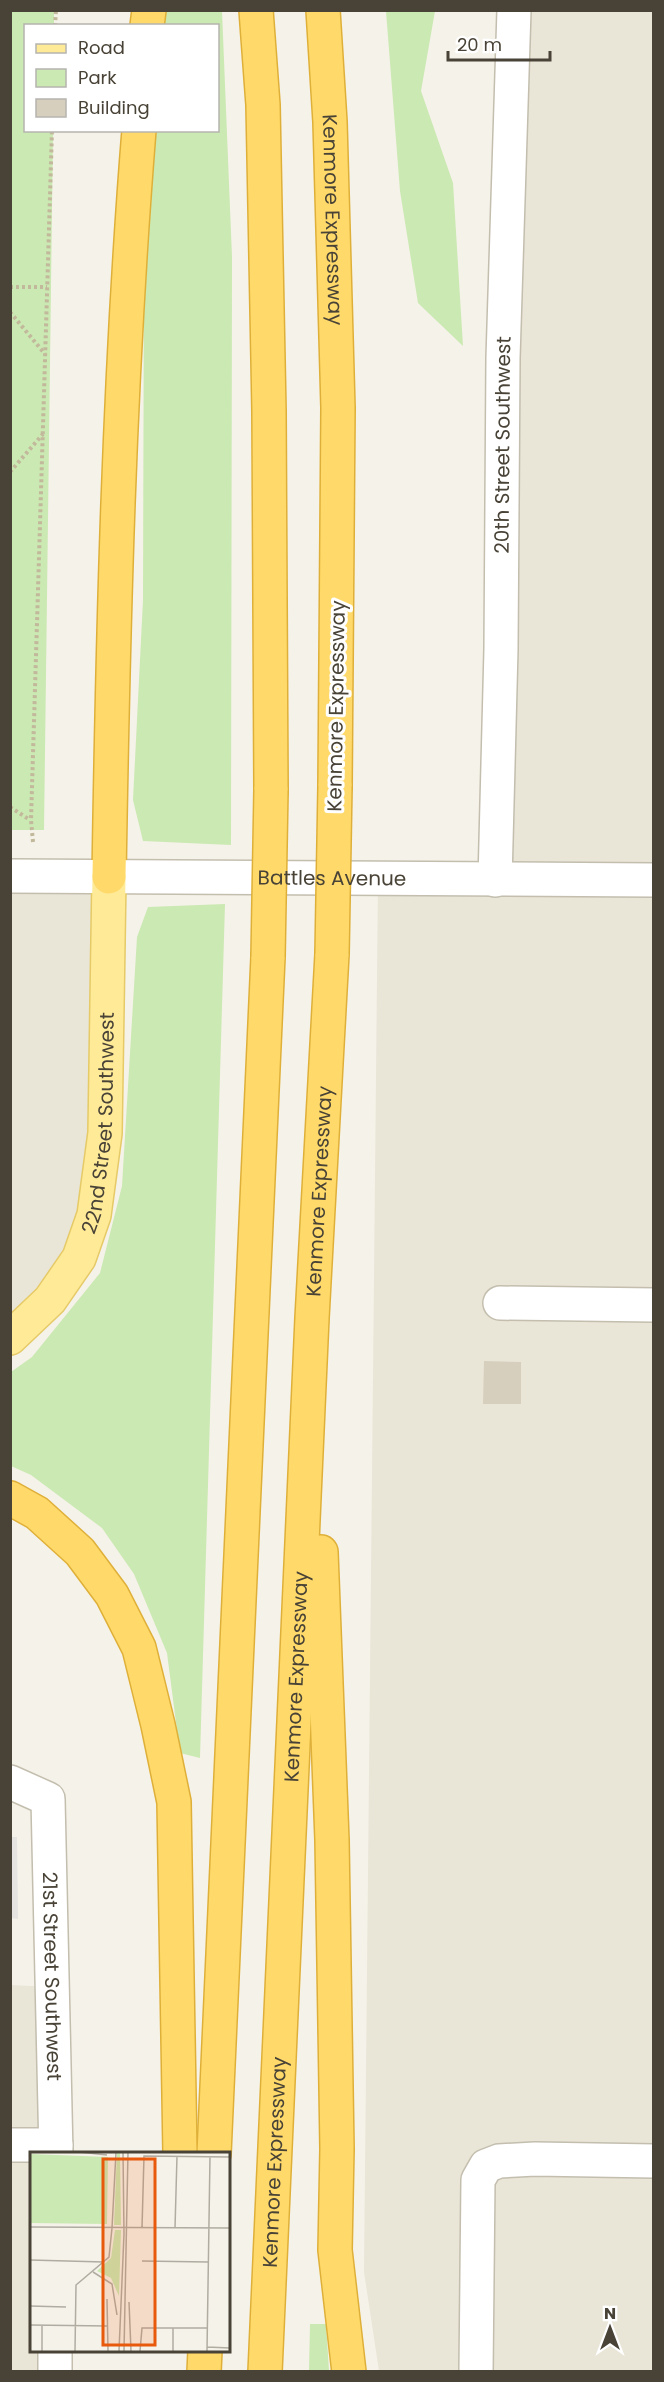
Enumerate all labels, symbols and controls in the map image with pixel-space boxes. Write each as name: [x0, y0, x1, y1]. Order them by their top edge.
legend: [24, 24, 219, 132]
scale bar: [448, 24, 550, 62]
text: 20 m: [457, 32, 502, 57]
text: Road: [78, 35, 125, 60]
text: Park: [78, 65, 117, 90]
text: Building: [78, 95, 150, 120]
street label: Kenmore Expressway: [316, 113, 350, 326]
street label: 20th Street Southwest: [488, 336, 518, 554]
street label: Kenmore Expressway: [320, 600, 352, 812]
street label: Battles Avenue: [258, 864, 406, 892]
street label: 22nd Street Southwest: [74, 1012, 121, 1238]
street label: Kenmore Expressway: [299, 1085, 339, 1297]
street label: Kenmore Expressway: [277, 1571, 315, 1783]
street label: 21st Street Southwest: [36, 1872, 68, 2081]
street label: Kenmore Expressway: [256, 2056, 293, 2268]
inset map: [30, 2152, 230, 2352]
north arrow: [580, 2298, 640, 2358]
text: N: [604, 2302, 616, 2325]

